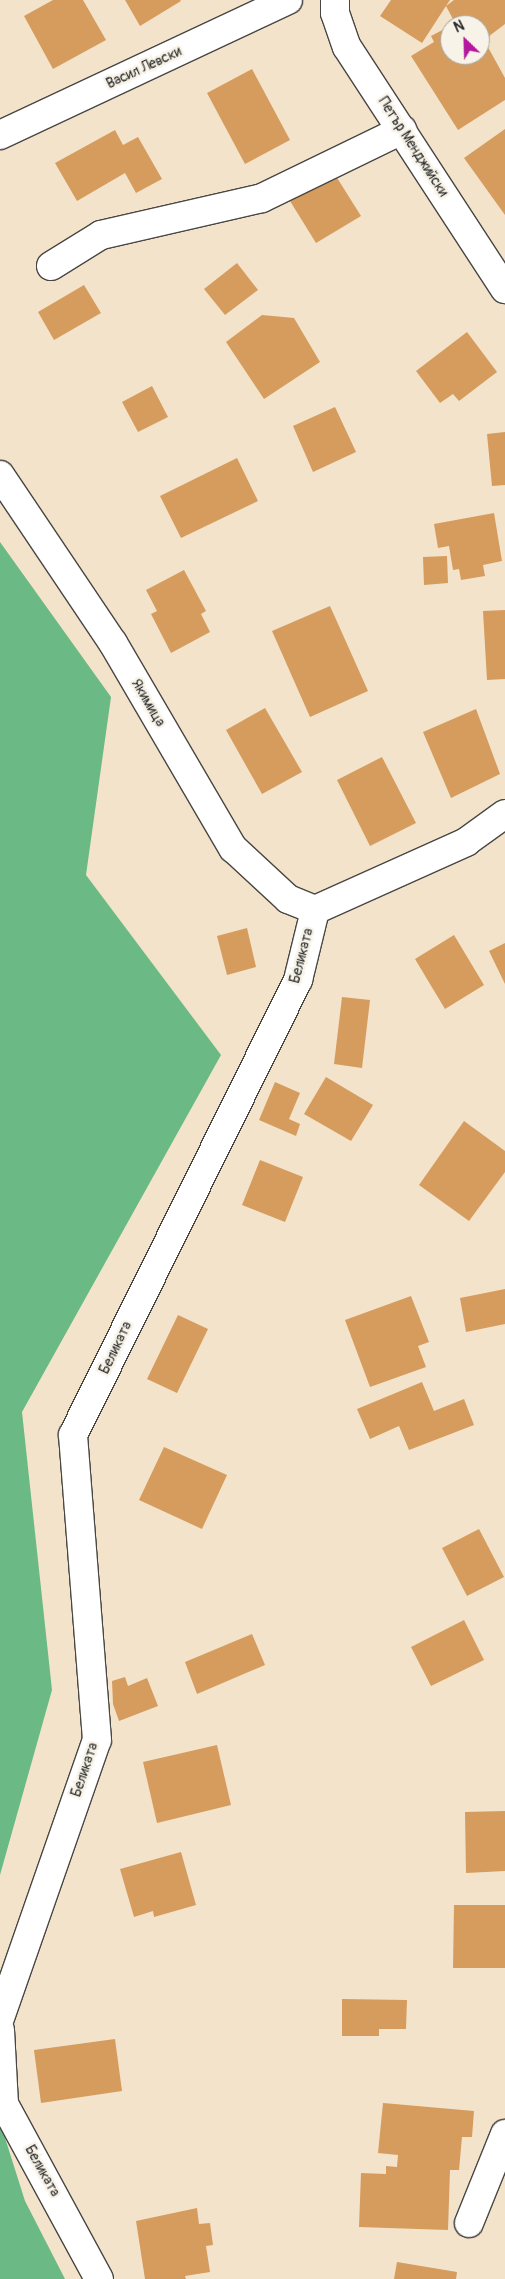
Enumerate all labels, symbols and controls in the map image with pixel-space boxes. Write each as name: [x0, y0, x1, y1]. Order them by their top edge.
north arrow: [440, 15, 490, 65]
text: N: [451, 17, 467, 36]
street label: Васил Левски: [104, 43, 184, 93]
street label: Петър Менджийски: [375, 94, 451, 200]
street label: Якимица: [128, 676, 168, 730]
street label: Беликата: [287, 927, 317, 985]
street label: Беликата: [96, 1319, 136, 1377]
street label: Беликата: [68, 1741, 102, 1799]
street label: Беликата: [21, 2142, 63, 2200]

